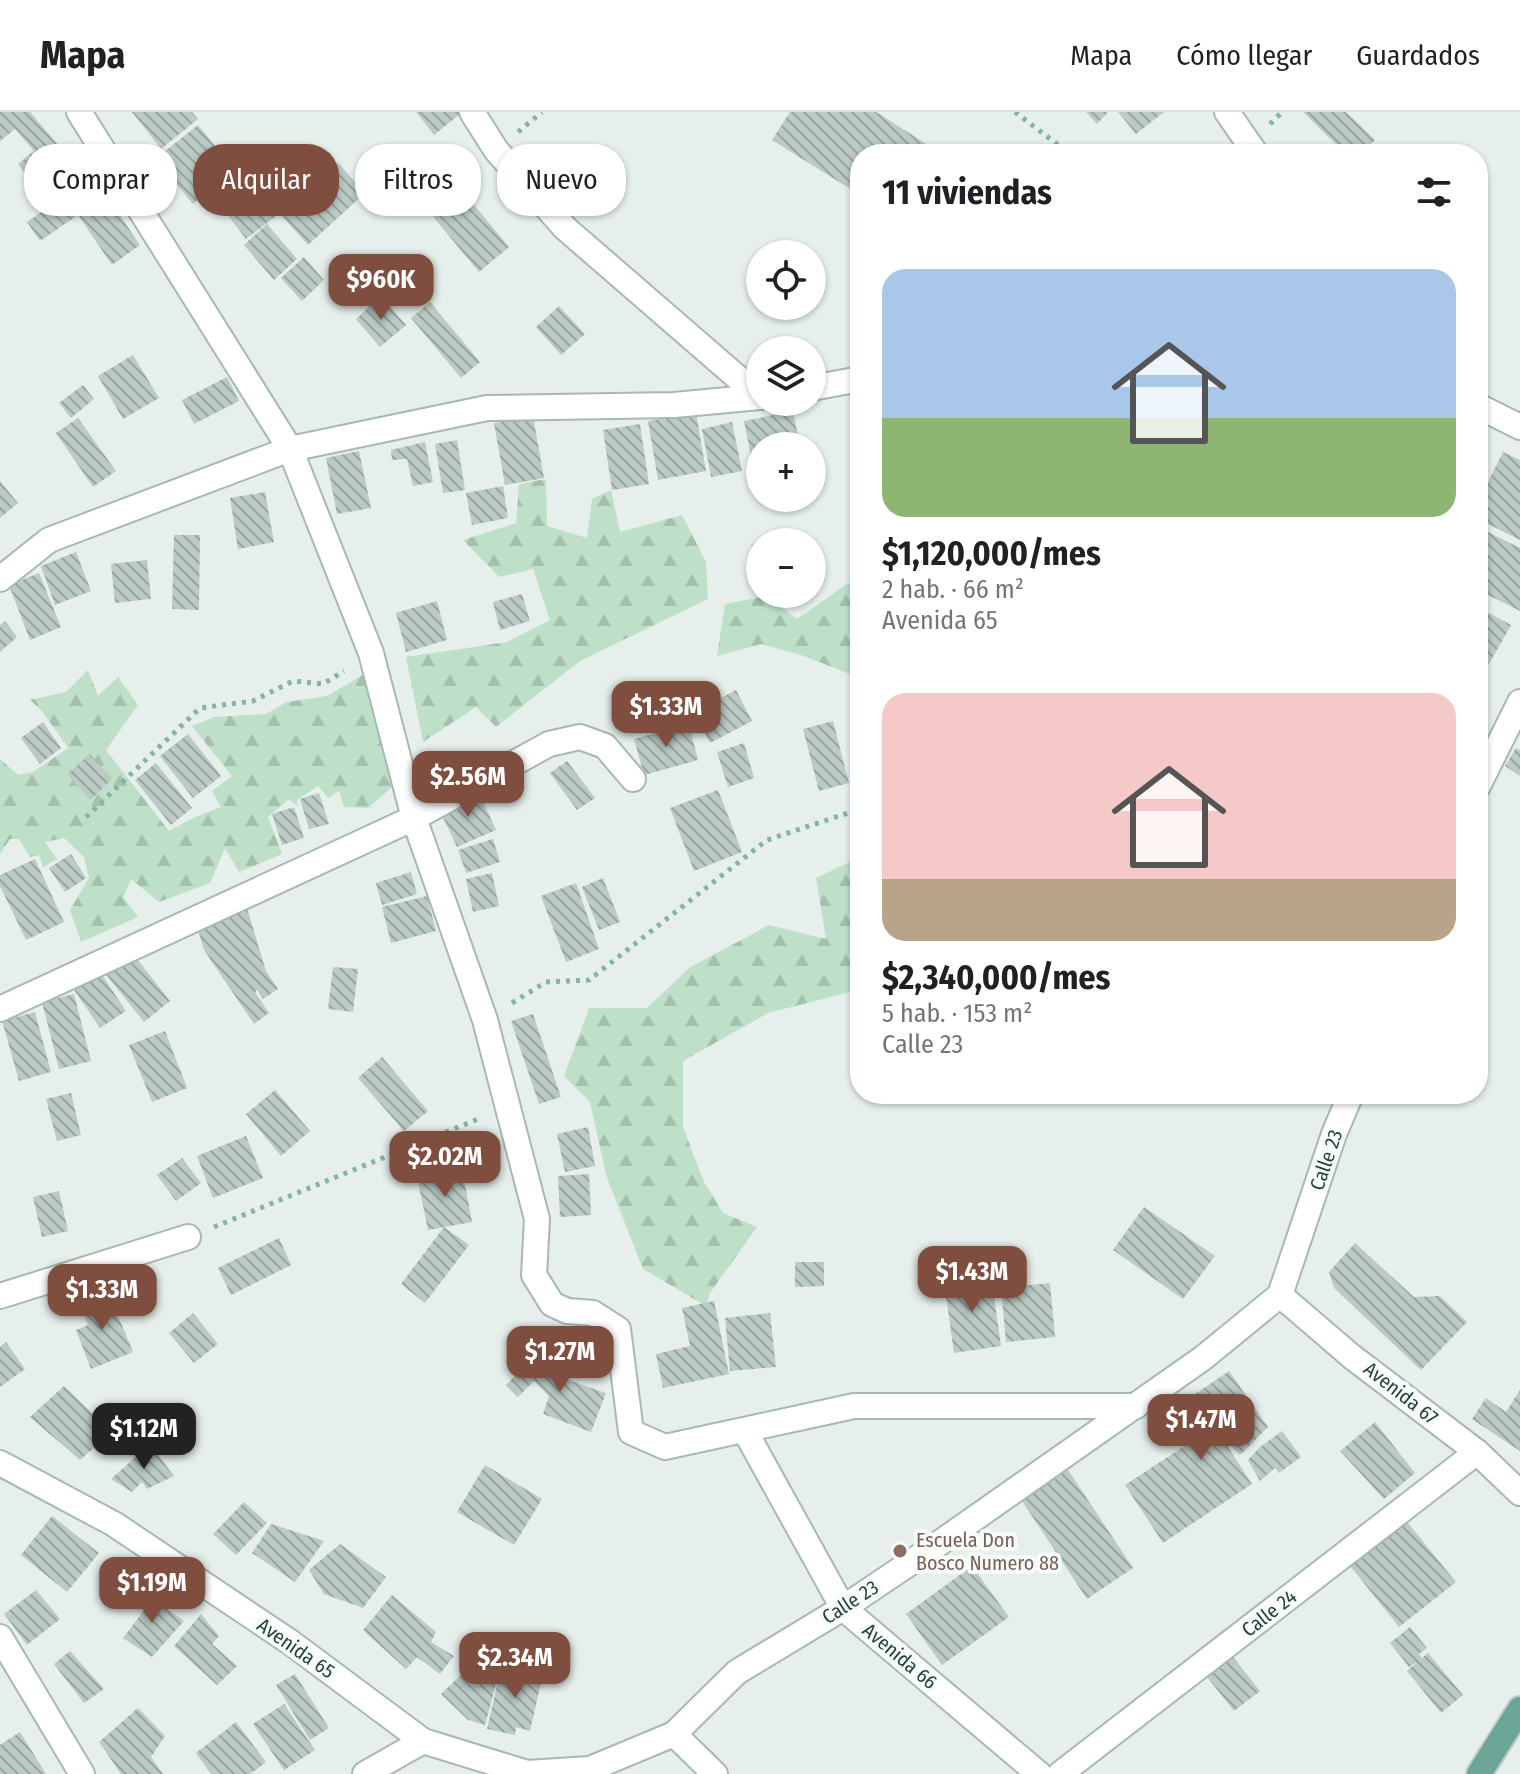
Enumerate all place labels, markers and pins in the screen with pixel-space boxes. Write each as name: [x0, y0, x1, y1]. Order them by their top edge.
pin: $960K: [325, 254, 437, 322]
pin: $1.33M: [601, 681, 731, 749]
pin: $2.56M: [403, 751, 533, 819]
pin: $2.02M: [380, 1131, 510, 1199]
pin: $1.43M: [907, 1246, 1037, 1314]
pin: $1.33M: [37, 1264, 167, 1332]
pin: $1.27M: [495, 1326, 625, 1394]
pin: $1.47M: [1136, 1394, 1266, 1462]
pin: $1.12M: [79, 1403, 209, 1471]
place label: Escuela Don Bosco Numero 88: [916, 1528, 1059, 1575]
marker: Escuela Don Bosco Numero 88: [891, 1542, 909, 1560]
pin: $1.19M: [87, 1557, 217, 1625]
pin: $2.34M: [450, 1632, 580, 1700]

